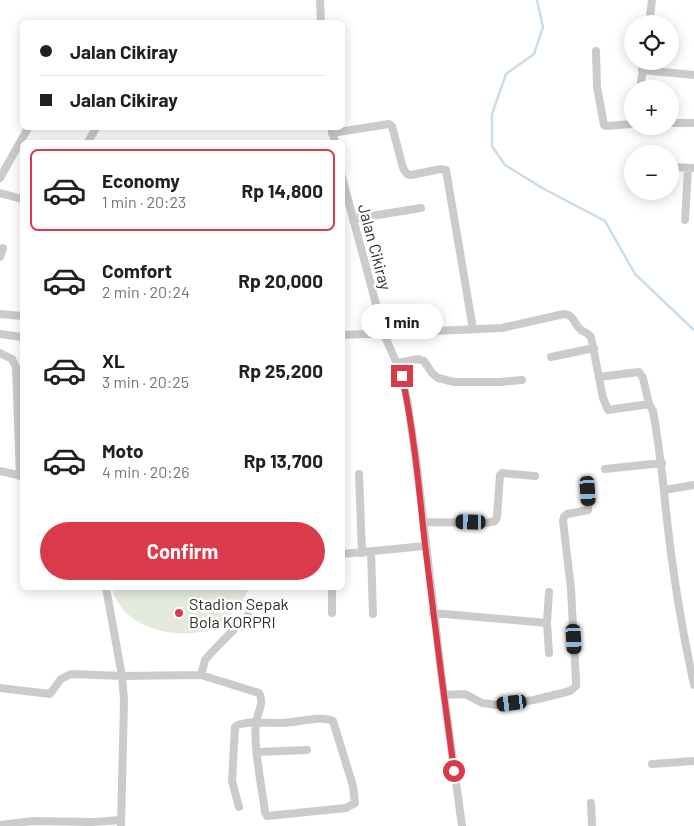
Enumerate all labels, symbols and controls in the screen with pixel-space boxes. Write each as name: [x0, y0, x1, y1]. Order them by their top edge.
map controls: [624, 15, 679, 200]
button: locate: [624, 15, 679, 70]
text: Jalan Cikiray: [70, 40, 178, 63]
button: +: [624, 80, 679, 135]
text: Jalan Cikiray: [70, 88, 178, 111]
button: −: [624, 145, 679, 200]
icon: car: [42, 168, 87, 213]
text: Economy: [102, 169, 180, 192]
text: Rp 14,800: [242, 179, 323, 202]
text: 1 min · 20:23: [102, 192, 186, 211]
street label: Jalan Cikiray: [355, 202, 396, 293]
icon: car: [42, 258, 87, 303]
text: Comfort: [102, 259, 172, 282]
text: Rp 20,000: [238, 269, 323, 292]
text: 2 min · 20:24: [102, 282, 190, 301]
callout: 1 min: [361, 304, 443, 338]
text: 1 min: [384, 312, 420, 331]
icon: car: [42, 348, 87, 393]
text: XL: [102, 349, 125, 372]
text: Rp 25,200: [239, 359, 323, 382]
route end: [391, 365, 413, 387]
text: 3 min · 20:25: [102, 372, 189, 391]
icon: car: [42, 438, 87, 483]
text: Moto: [102, 439, 144, 462]
text: Rp 13,700: [244, 449, 323, 472]
text: 4 min · 20:26: [102, 462, 190, 481]
car: [579, 476, 596, 506]
car: [455, 514, 486, 530]
button: Confirm: [40, 522, 325, 580]
place label: Stadion Sepak Bola KORPRI: [189, 594, 289, 631]
marker: Stadion Sepak Bola KORPRI: [173, 607, 185, 619]
car: [565, 624, 582, 654]
car: [496, 694, 527, 712]
route start: [443, 760, 465, 782]

